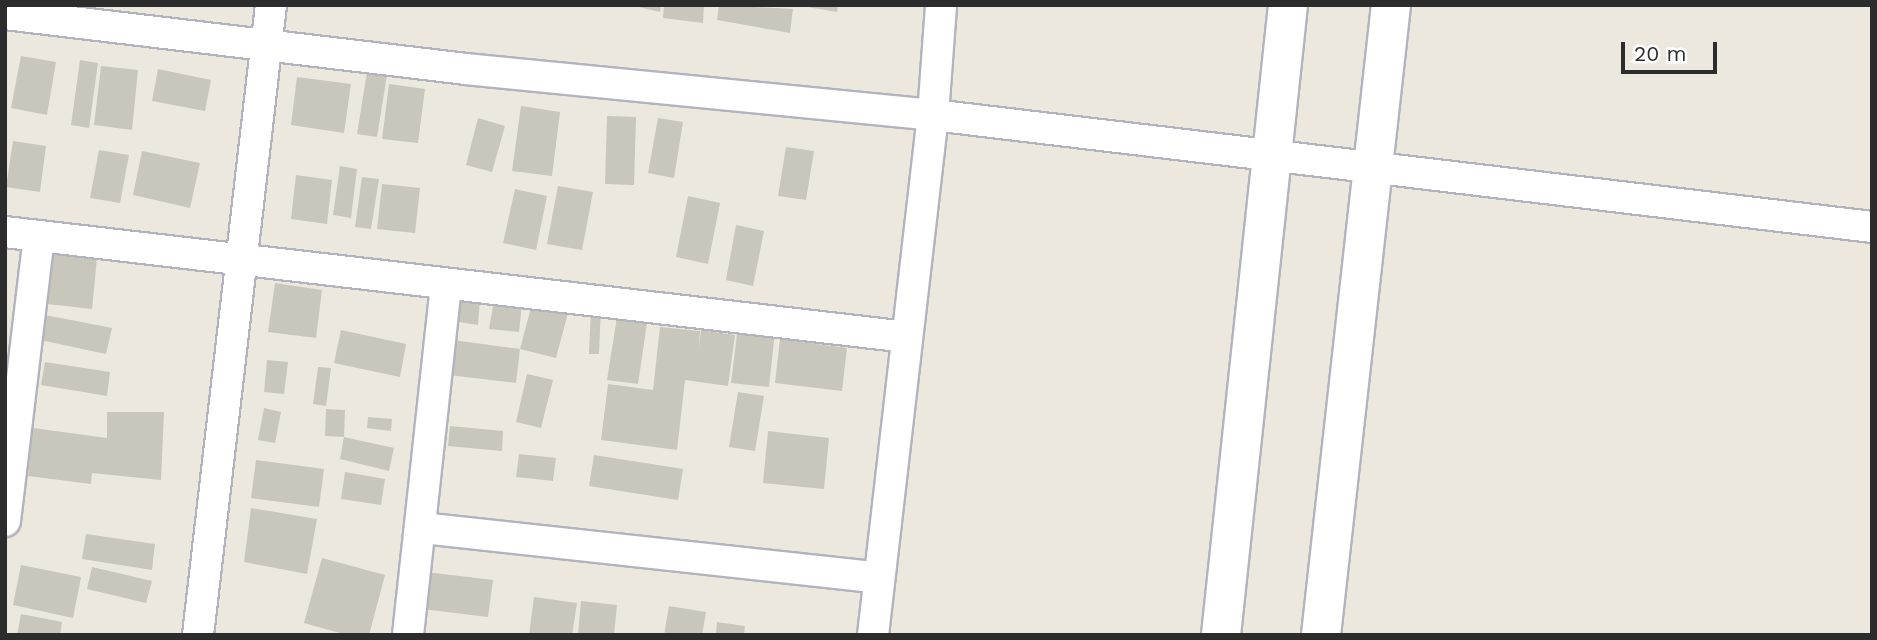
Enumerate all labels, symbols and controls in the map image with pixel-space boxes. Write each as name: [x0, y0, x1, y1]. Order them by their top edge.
scale bar: [1625, 28, 1721, 72]
text: 20 m: [1634, 41, 1686, 66]

